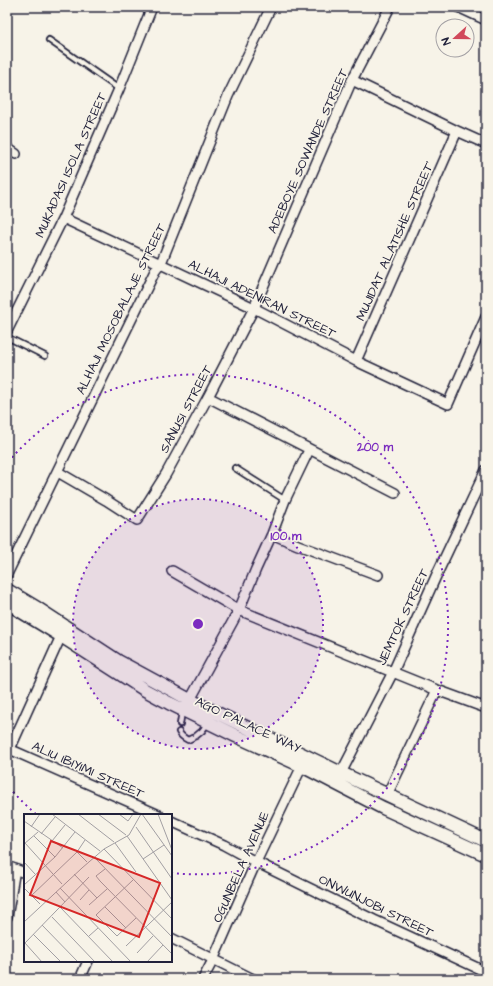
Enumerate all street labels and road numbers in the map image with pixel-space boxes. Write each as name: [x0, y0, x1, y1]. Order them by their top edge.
street label: ADEBOYE SOWANDE STREET: [263, 65, 353, 236]
street label: MUKADASI ISOLA STREET: [31, 89, 112, 241]
street label: MUJIDAT ALATISHE STREET': [352, 158, 438, 324]
street label: ALHAJI MOSOBALAJE STREET: [72, 220, 171, 397]
street label: ALHAJI ADENIRAN STREET: [185, 255, 340, 343]
street label: SANUSI STREET: [155, 361, 217, 456]
street label: JEMTOK STREET: [373, 565, 434, 668]
street label: AGO PALACE WAY: [192, 693, 304, 757]
street label: ALIU IBIYIMI STREET: [29, 737, 148, 803]
street label: OGUNBELA AVENUE: [208, 808, 274, 925]
street label: ONWUNJOBI STREET: [316, 870, 437, 942]

